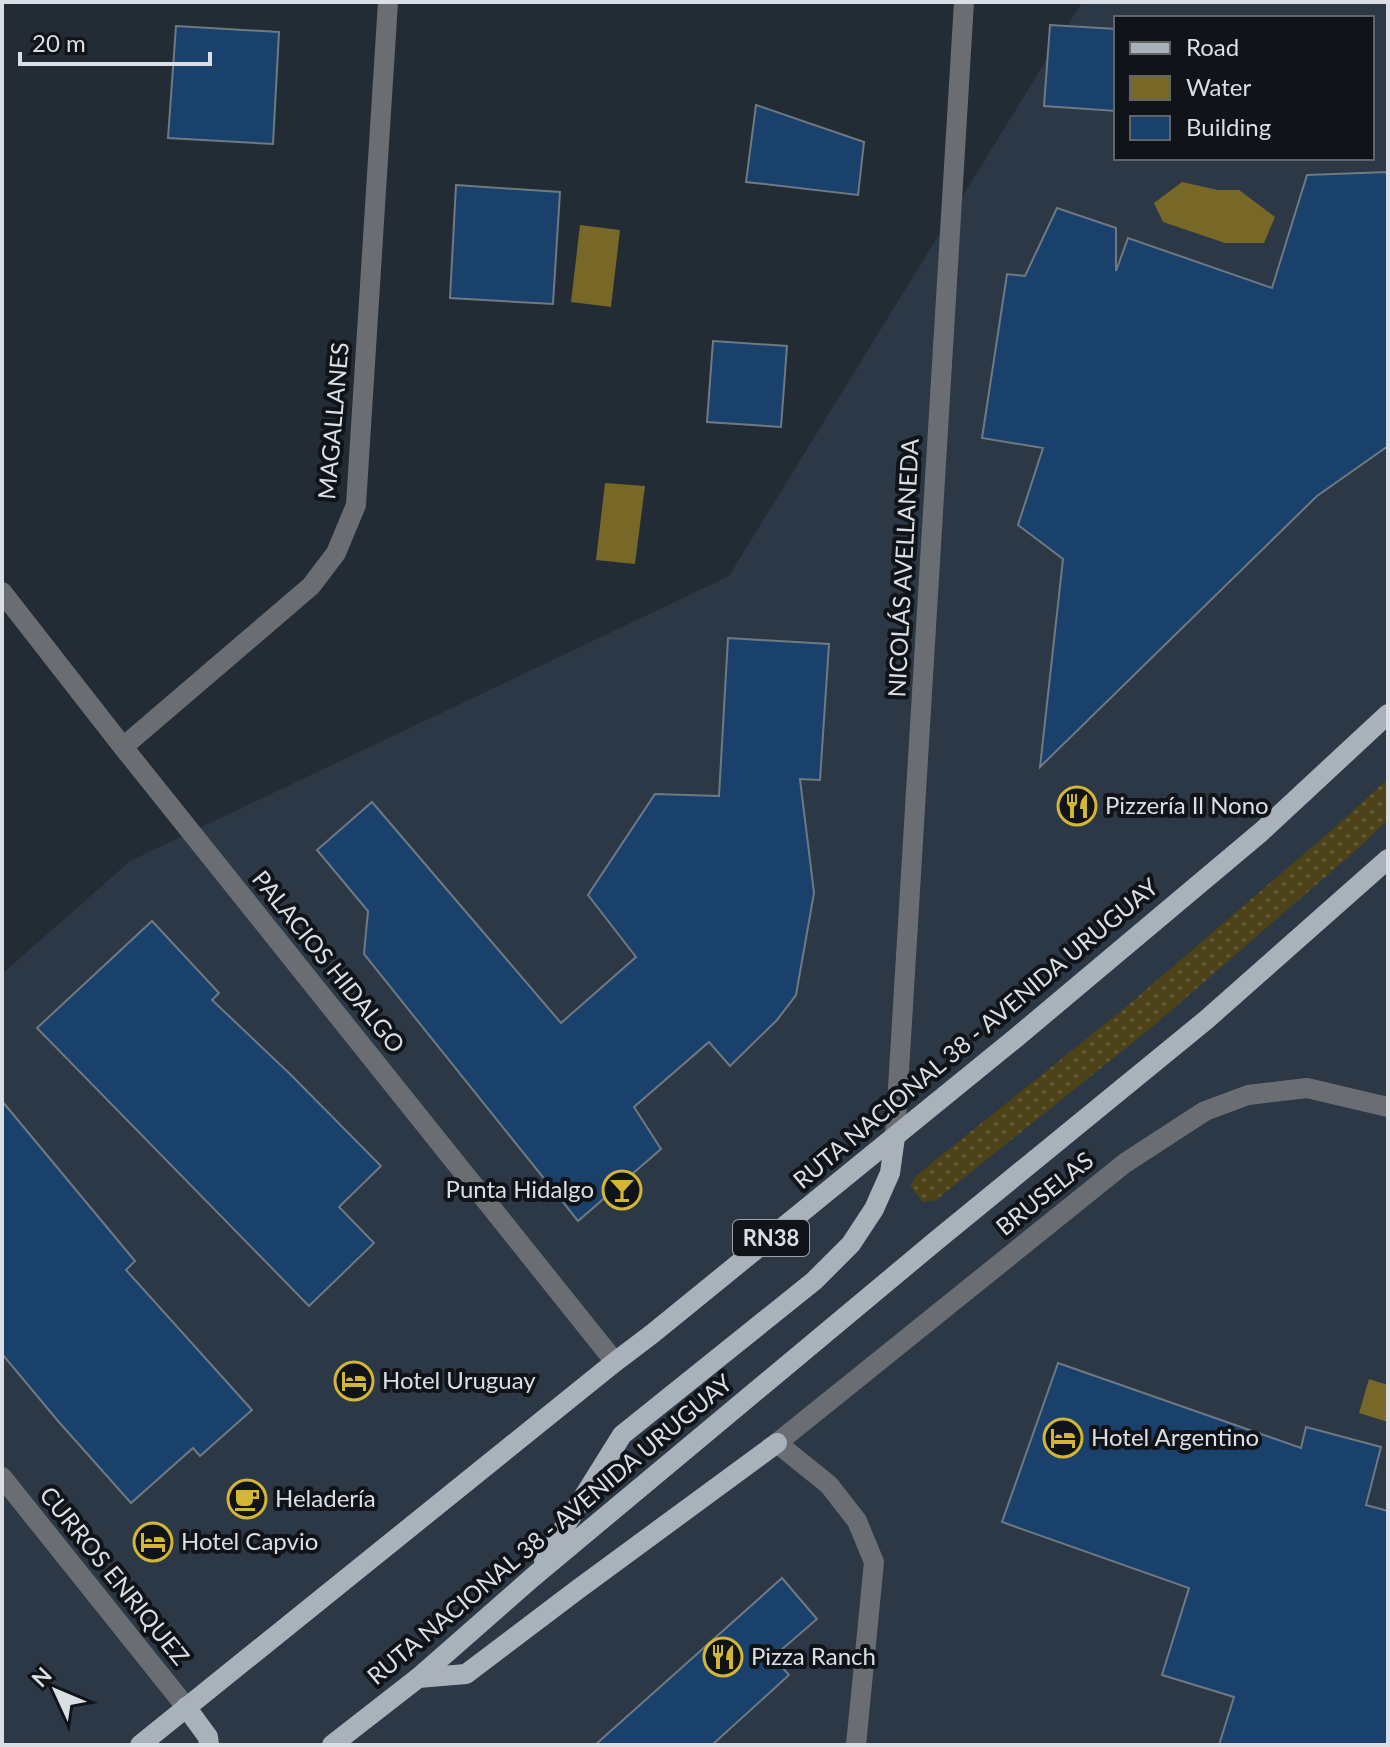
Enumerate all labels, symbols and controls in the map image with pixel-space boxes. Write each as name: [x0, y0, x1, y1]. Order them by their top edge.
scale bar: [20, 16, 210, 66]
legend: [1114, 16, 1374, 160]
text: 20 m: [32, 28, 86, 57]
text: Road: [1186, 32, 1239, 61]
text: Water: [1186, 72, 1251, 101]
text: Building: [1186, 112, 1271, 141]
street label: MAGALLANES: [311, 341, 354, 501]
street label: NICOLÁS AVELLANEDA: [881, 437, 924, 698]
restaurant icon: Pizzería Il Nono: [1056, 785, 1098, 827]
place label: Pizzería Il Nono: [1105, 790, 1269, 819]
street label: PALACIOS HIDALGO: [247, 864, 412, 1058]
street label: RUTA NACIONAL 38 - AVENIDA URUGUAY: [787, 872, 1163, 1194]
street label: BRUSELAS: [990, 1145, 1098, 1241]
bar icon: Punta Hidalgo: [601, 1169, 643, 1211]
place label: Punta Hidalgo: [446, 1174, 594, 1203]
road number: RN38: [733, 1220, 809, 1256]
hotel icon: Hotel Uruguay: [333, 1360, 375, 1402]
place label: Hotel Uruguay: [382, 1365, 536, 1394]
street label: RUTA NACIONAL 38 - AVENIDA URUGUAY: [361, 1368, 737, 1690]
hotel icon: Hotel Argentino: [1042, 1417, 1084, 1459]
place label: Hotel Argentino: [1091, 1422, 1259, 1451]
cafe icon: Heladería: [226, 1478, 268, 1520]
street label: CURROS ENRIQUEZ: [34, 1480, 196, 1670]
place label: Heladería: [275, 1483, 376, 1512]
hotel icon: Hotel Capvio: [132, 1521, 174, 1563]
place label: Hotel Capvio: [181, 1526, 318, 1555]
restaurant icon: Pizza Ranch: [702, 1636, 744, 1678]
place label: Pizza Ranch: [751, 1641, 876, 1670]
north arrow: [16, 1651, 96, 1731]
text: N: [26, 1661, 57, 1692]

